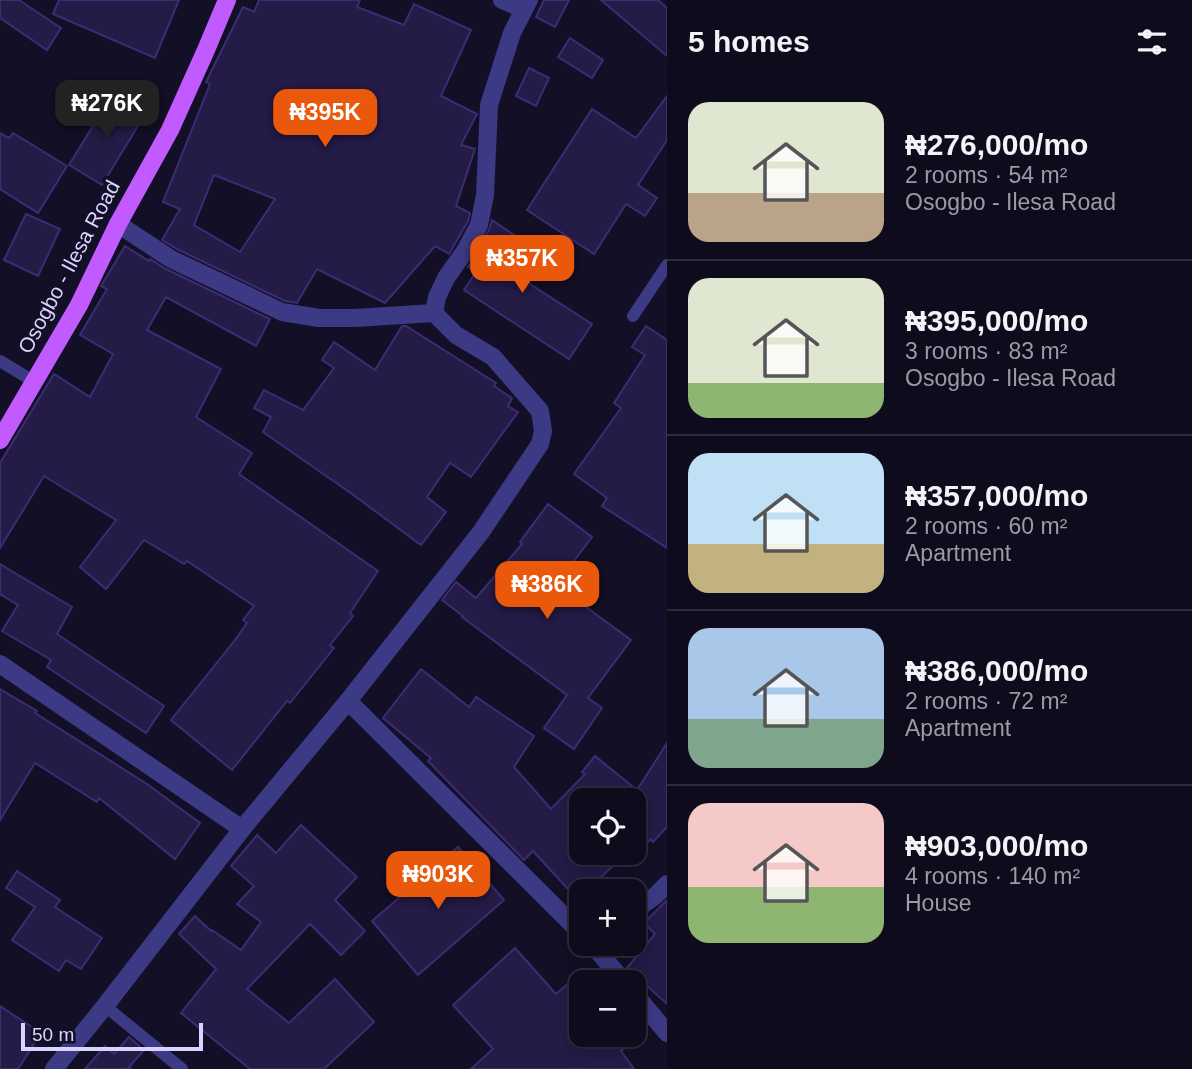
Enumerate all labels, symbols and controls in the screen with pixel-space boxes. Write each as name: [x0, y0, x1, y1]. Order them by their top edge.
icon: filters: [1133, 23, 1171, 61]
text: 5 homes: [688, 25, 810, 58]
pin: ₦276K: [58, 80, 156, 140]
text: ₦276K: [71, 90, 143, 116]
pin: ₦395K: [276, 90, 374, 149]
text: ₦395K: [289, 99, 361, 125]
text: ₦276,000/mo: [905, 128, 1088, 161]
icon: home: [744, 130, 828, 214]
text: 2 rooms · 54 m²: [905, 162, 1067, 188]
street label: Osogbo - Ilesa Road: [13, 176, 124, 357]
text: Osogbo - Ilesa Road: [905, 189, 1116, 215]
pin: ₦357K: [473, 236, 571, 295]
text: ₦357K: [486, 245, 558, 271]
text: ₦395,000/mo: [905, 304, 1088, 337]
icon: home: [744, 306, 828, 390]
text: 3 rooms · 83 m²: [905, 338, 1067, 364]
text: Osogbo - Ilesa Road: [905, 365, 1116, 391]
text: ₦357,000/mo: [905, 479, 1088, 512]
icon: home: [744, 481, 828, 565]
text: 2 rooms · 60 m²: [905, 513, 1067, 539]
text: Apartment: [905, 540, 1011, 566]
pin: ₦386K: [498, 562, 596, 621]
text: ₦386K: [511, 571, 583, 597]
text: ₦386,000/mo: [905, 654, 1088, 687]
icon: home: [744, 656, 828, 740]
text: 2 rooms · 72 m²: [905, 688, 1067, 714]
text: Apartment: [905, 715, 1011, 741]
map controls: [569, 788, 646, 1047]
button: locate: [569, 788, 646, 865]
text: ₦903,000/mo: [905, 829, 1088, 862]
icon: home: [744, 831, 828, 915]
pin: ₦903K: [389, 852, 487, 911]
text: ₦903K: [402, 861, 474, 887]
text: 4 rooms · 140 m²: [905, 863, 1080, 889]
button: +: [569, 879, 646, 956]
text: House: [905, 890, 971, 916]
button: −: [569, 970, 646, 1047]
scale bar: [21, 1020, 203, 1052]
text: 50 m: [32, 1024, 74, 1045]

